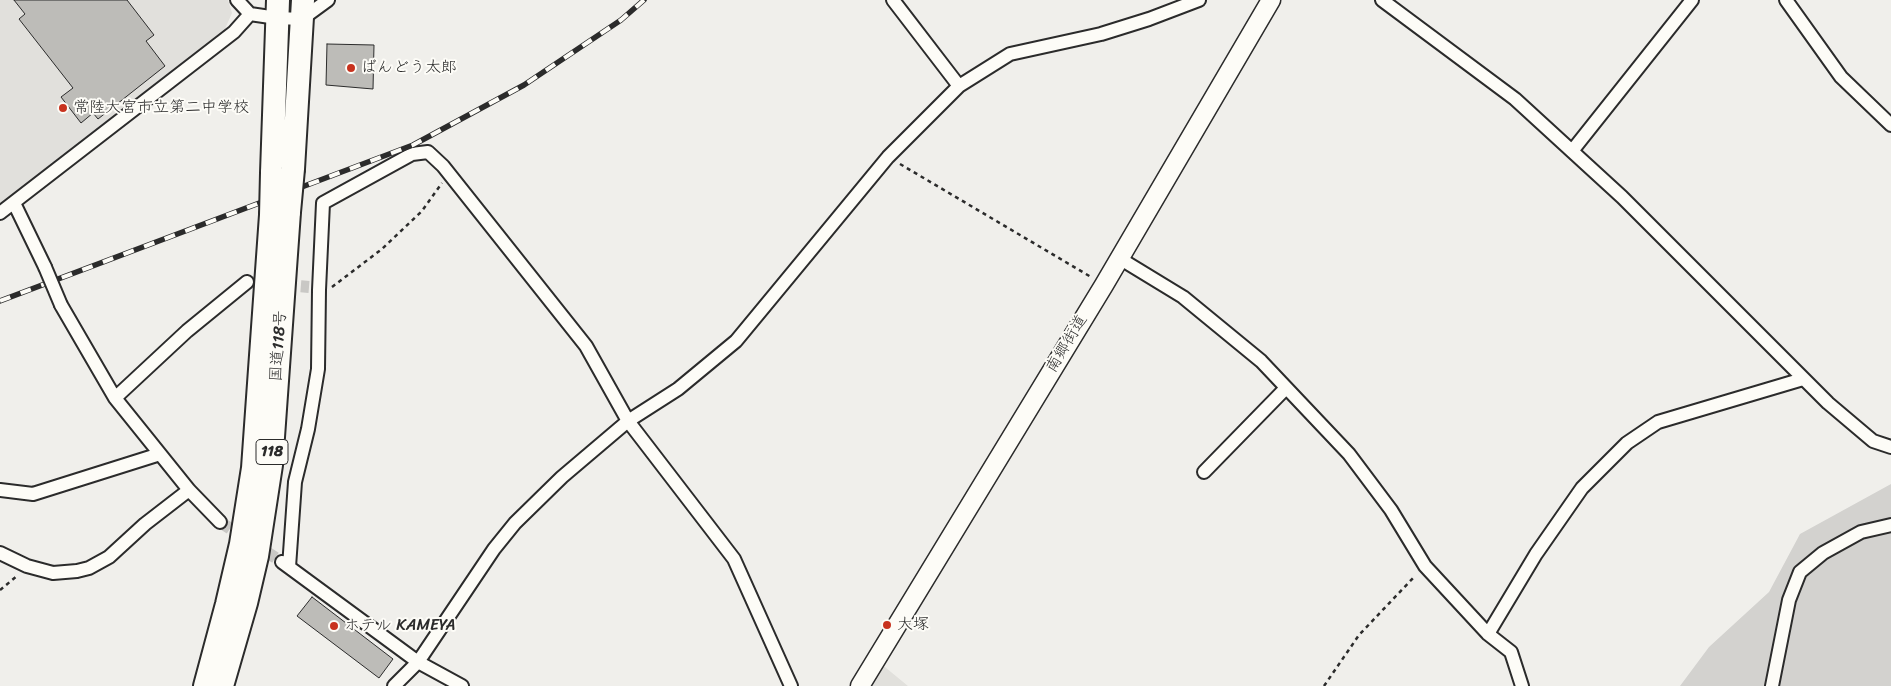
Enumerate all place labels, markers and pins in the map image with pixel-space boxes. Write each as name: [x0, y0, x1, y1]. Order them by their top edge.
place label: ばんどう太郎: [361, 58, 457, 78]
marker: ばんどう太郎: [345, 62, 357, 74]
place label: 常陸大宮市立第二中学校: [73, 98, 249, 118]
marker: 常陸大宮市立第二中学校: [57, 102, 69, 114]
place label: 大塚: [897, 615, 929, 635]
place label: ホテル KAMEYA: [344, 616, 456, 636]
marker: 大塚: [881, 619, 893, 631]
marker: ホテル KAMEYA: [328, 620, 340, 632]

